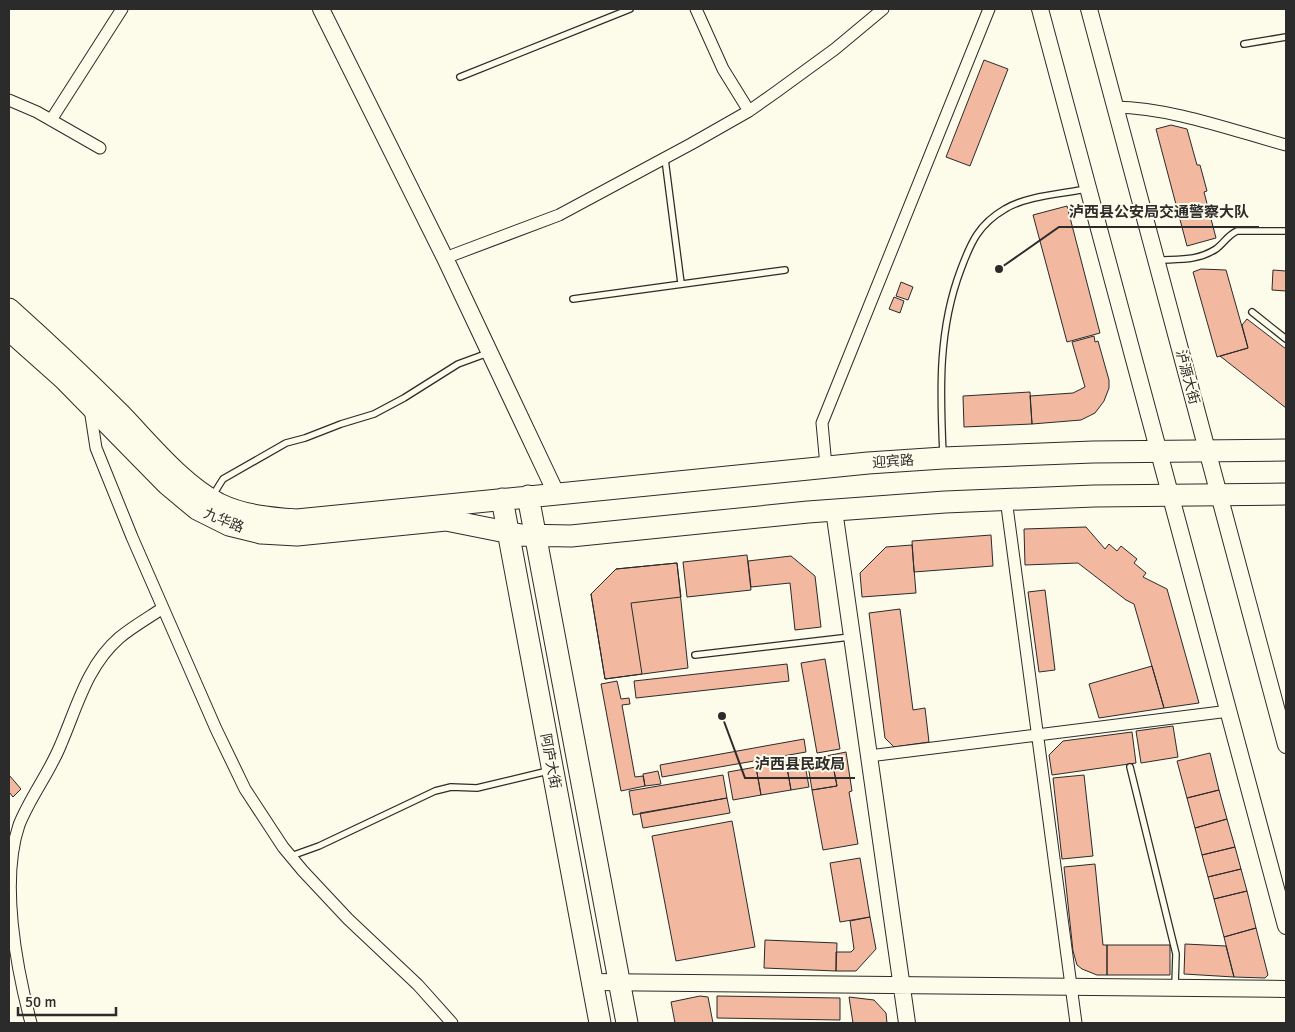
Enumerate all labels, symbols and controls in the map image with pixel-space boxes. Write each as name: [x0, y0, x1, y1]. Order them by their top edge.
callout: 泸西县公安局交通警察大队: [1059, 197, 1259, 227]
text: 泸西县公安局交通警察大队: [1069, 203, 1249, 221]
street label: 泸源大街: [1172, 348, 1203, 406]
street label: 迎宾路: [871, 452, 915, 471]
street label: 九华路: [201, 505, 246, 536]
street label: 阿庐大街: [537, 732, 564, 790]
callout: 泸西县民政局: [745, 748, 855, 778]
text: 泸西县民政局: [755, 755, 845, 773]
scale bar: [18, 984, 115, 1016]
text: 50 m: [25, 993, 56, 1011]

